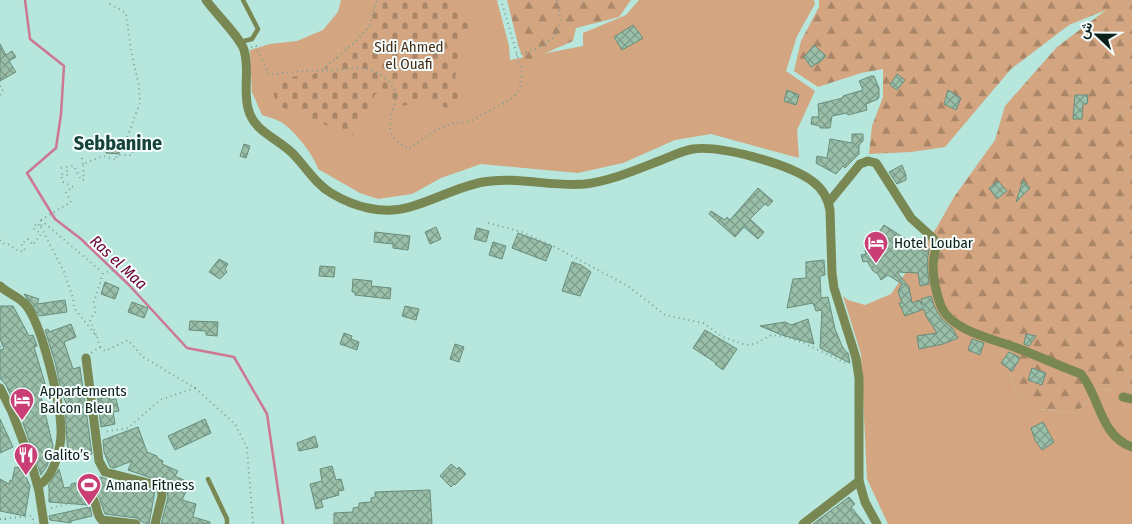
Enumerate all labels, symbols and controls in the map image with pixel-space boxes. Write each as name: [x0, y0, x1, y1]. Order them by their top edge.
north arrow: [1072, 10, 1122, 60]
text: ش: [1074, 19, 1097, 41]
park label: Sidi Ahmed el Ouafi: [374, 38, 444, 73]
district label: Sebbanine: [74, 131, 162, 155]
hotel icon: Hotel Loubar: [863, 230, 889, 264]
water label: Ras el Maa: [86, 231, 151, 293]
place label: Hotel Loubar: [894, 234, 974, 252]
place label: Appartements Balcon Bleu: [40, 382, 127, 417]
hotel icon: Appartements Balcon Bleu: [9, 387, 35, 421]
restaurant icon: Galito’s: [13, 442, 39, 476]
place label: Galito’s: [44, 446, 89, 464]
sports icon: Amana Fitness: [76, 472, 102, 506]
place label: Amana Fitness: [106, 476, 194, 494]

